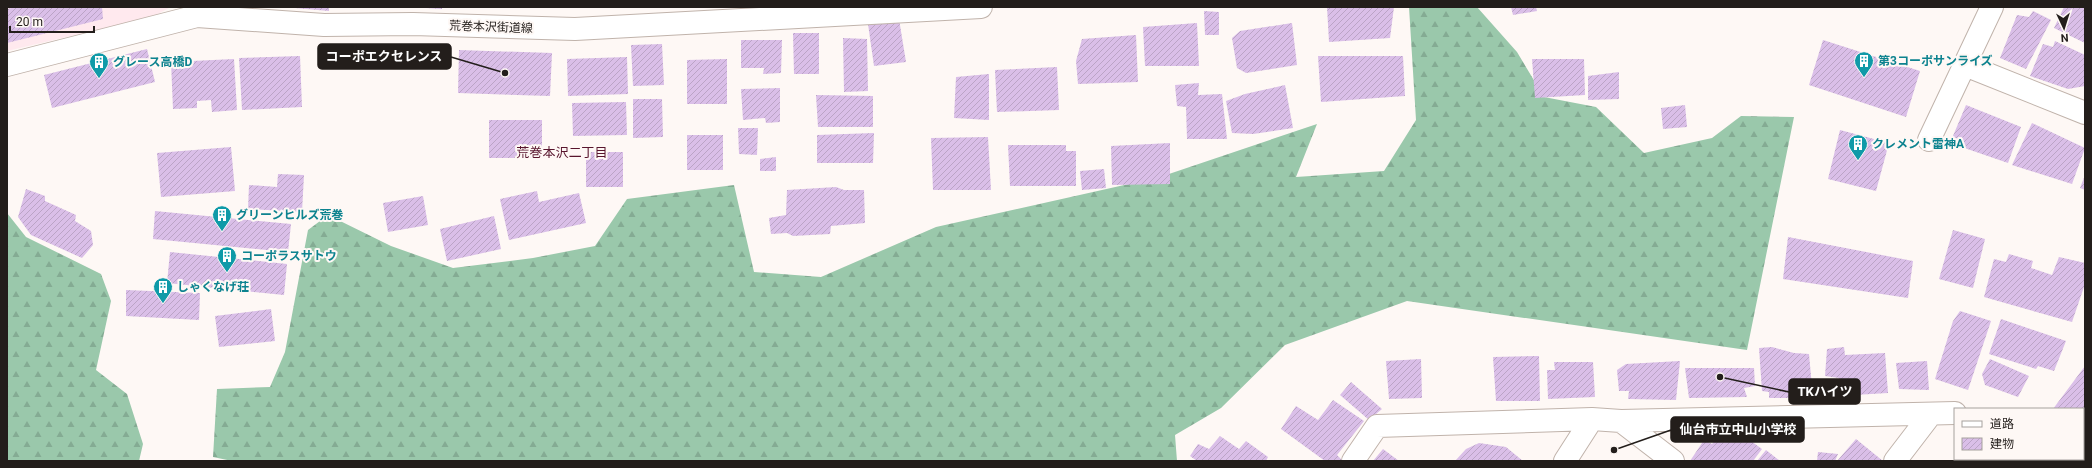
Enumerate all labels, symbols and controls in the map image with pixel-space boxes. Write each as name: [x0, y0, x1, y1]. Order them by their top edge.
scale bar: [10, 8, 94, 34]
north arrow: [2044, 8, 2084, 48]
text: 20 m: [16, 15, 43, 29]
street label: 荒巻本沢街道線: [449, 19, 533, 35]
text: N: [2060, 31, 2069, 44]
callout: コーポエクセレンス: [318, 44, 451, 69]
text: コーポエクセレンス: [326, 49, 442, 64]
building icon: 第3コーポサンライズ: [1853, 50, 1875, 78]
building icon: グレース高橋D: [88, 51, 110, 79]
place label: 第3コーポサンライズ: [1878, 54, 1993, 68]
place label: グレース高橋D: [113, 55, 192, 69]
building icon: クレメント雷神A: [1847, 133, 1869, 161]
place label: クレメント雷神A: [1872, 137, 1965, 151]
district label: 荒巻本沢二丁目: [516, 145, 608, 160]
building icon: グリーンヒルズ荒巻: [211, 204, 233, 232]
place label: グリーンヒルズ荒巻: [236, 208, 343, 222]
building icon: コーポラスサトウ: [216, 245, 238, 273]
place label: コーポラスサトウ: [241, 249, 337, 263]
building icon: しゃくなげ荘: [152, 276, 174, 304]
place label: しゃくなげ荘: [177, 280, 249, 294]
callout: TKハイツ: [1789, 379, 1860, 404]
text: TKハイツ: [1797, 384, 1853, 399]
legend: [1954, 408, 2084, 460]
callout: 仙台市立中山小学校: [1671, 417, 1804, 442]
text: 道路: [1990, 417, 2014, 431]
text: 仙台市立中山小学校: [1679, 422, 1797, 437]
text: 建物: [1990, 437, 2014, 451]

